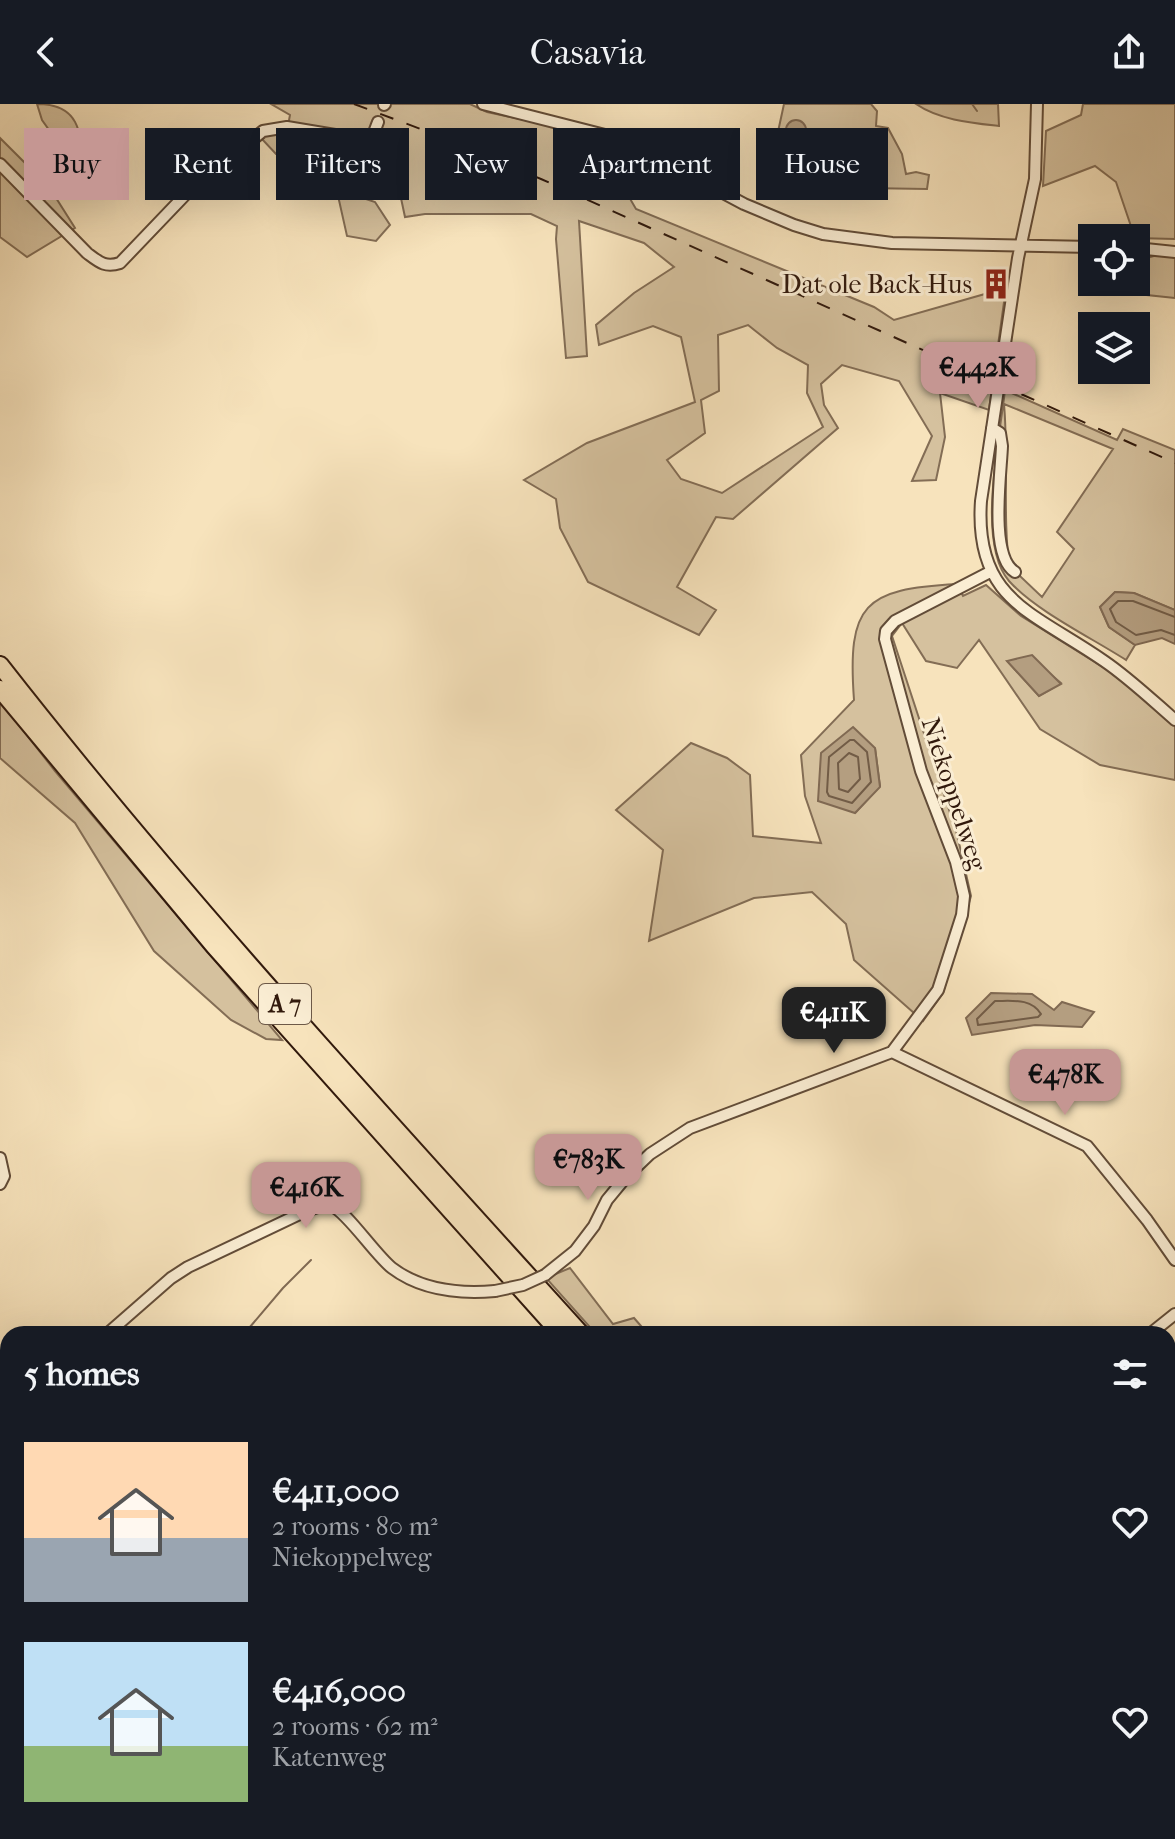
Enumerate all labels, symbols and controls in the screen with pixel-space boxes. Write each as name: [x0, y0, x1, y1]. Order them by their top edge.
icon: back: [24, 30, 68, 74]
icon: share: [1107, 30, 1151, 74]
text: Casavia: [530, 31, 645, 73]
chip: Buy: [24, 128, 129, 200]
chip: Rent: [145, 128, 260, 200]
chip: Filters: [276, 128, 409, 200]
chip: New: [425, 128, 537, 200]
chip: Apartment: [553, 128, 740, 200]
chip: House: [756, 128, 888, 200]
map controls: [1078, 224, 1150, 384]
button: locate: [1078, 224, 1150, 296]
building icon: Dat ole Back-Hus: [979, 267, 1013, 301]
place label: Dat ole Back-Hus: [782, 269, 972, 300]
button: layers: [1078, 312, 1150, 384]
pin: €442K: [922, 342, 1034, 410]
text: €442K: [939, 352, 1017, 383]
street label: Niekoppelweg: [915, 713, 994, 876]
road number: A 7: [259, 984, 311, 1024]
pin: €411K: [778, 987, 890, 1055]
text: €411K: [800, 997, 868, 1028]
pin: €478K: [1009, 1049, 1121, 1117]
text: €478K: [1028, 1059, 1102, 1090]
pin: €783K: [532, 1134, 644, 1202]
text: €783K: [553, 1144, 623, 1175]
pin: €416K: [250, 1162, 362, 1230]
text: €416K: [270, 1172, 342, 1203]
icon: filters: [1108, 1352, 1152, 1396]
text: 5 homes: [24, 1354, 139, 1394]
text: €411,000: [272, 1471, 400, 1511]
icon: home: [88, 1474, 184, 1570]
icon: heart: [1108, 1500, 1152, 1544]
text: 2 rooms · 80 m²: [272, 1511, 438, 1542]
text: Niekoppelweg: [272, 1542, 431, 1573]
text: €416,000: [272, 1671, 406, 1711]
icon: home: [88, 1674, 184, 1770]
icon: heart: [1108, 1700, 1152, 1744]
text: 2 rooms · 62 m²: [272, 1711, 438, 1742]
text: Katenweg: [272, 1742, 386, 1773]

